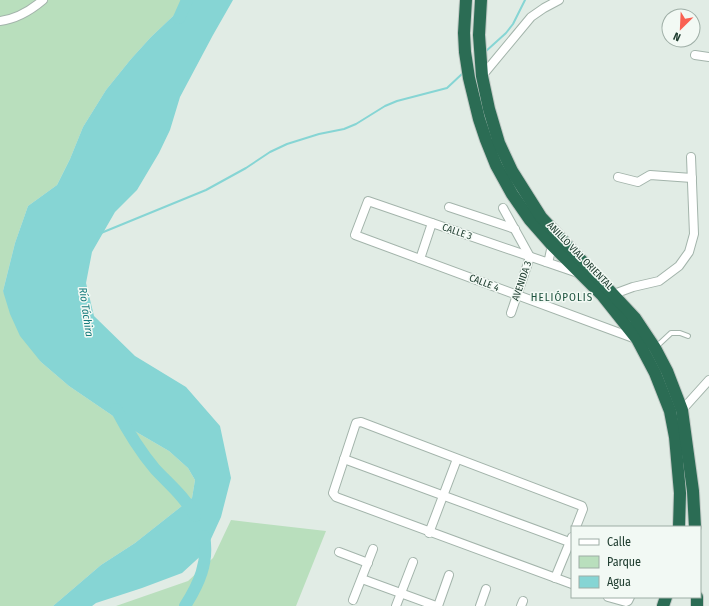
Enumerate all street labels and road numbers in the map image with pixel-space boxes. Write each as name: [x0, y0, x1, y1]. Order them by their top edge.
street label: ANILLO VIAL ORIENTAL: [545, 220, 616, 293]
street label: CALLE 3: [441, 221, 474, 243]
street label: AVENIDA 3: [510, 259, 535, 303]
street label: CALLE 4: [467, 272, 501, 294]

